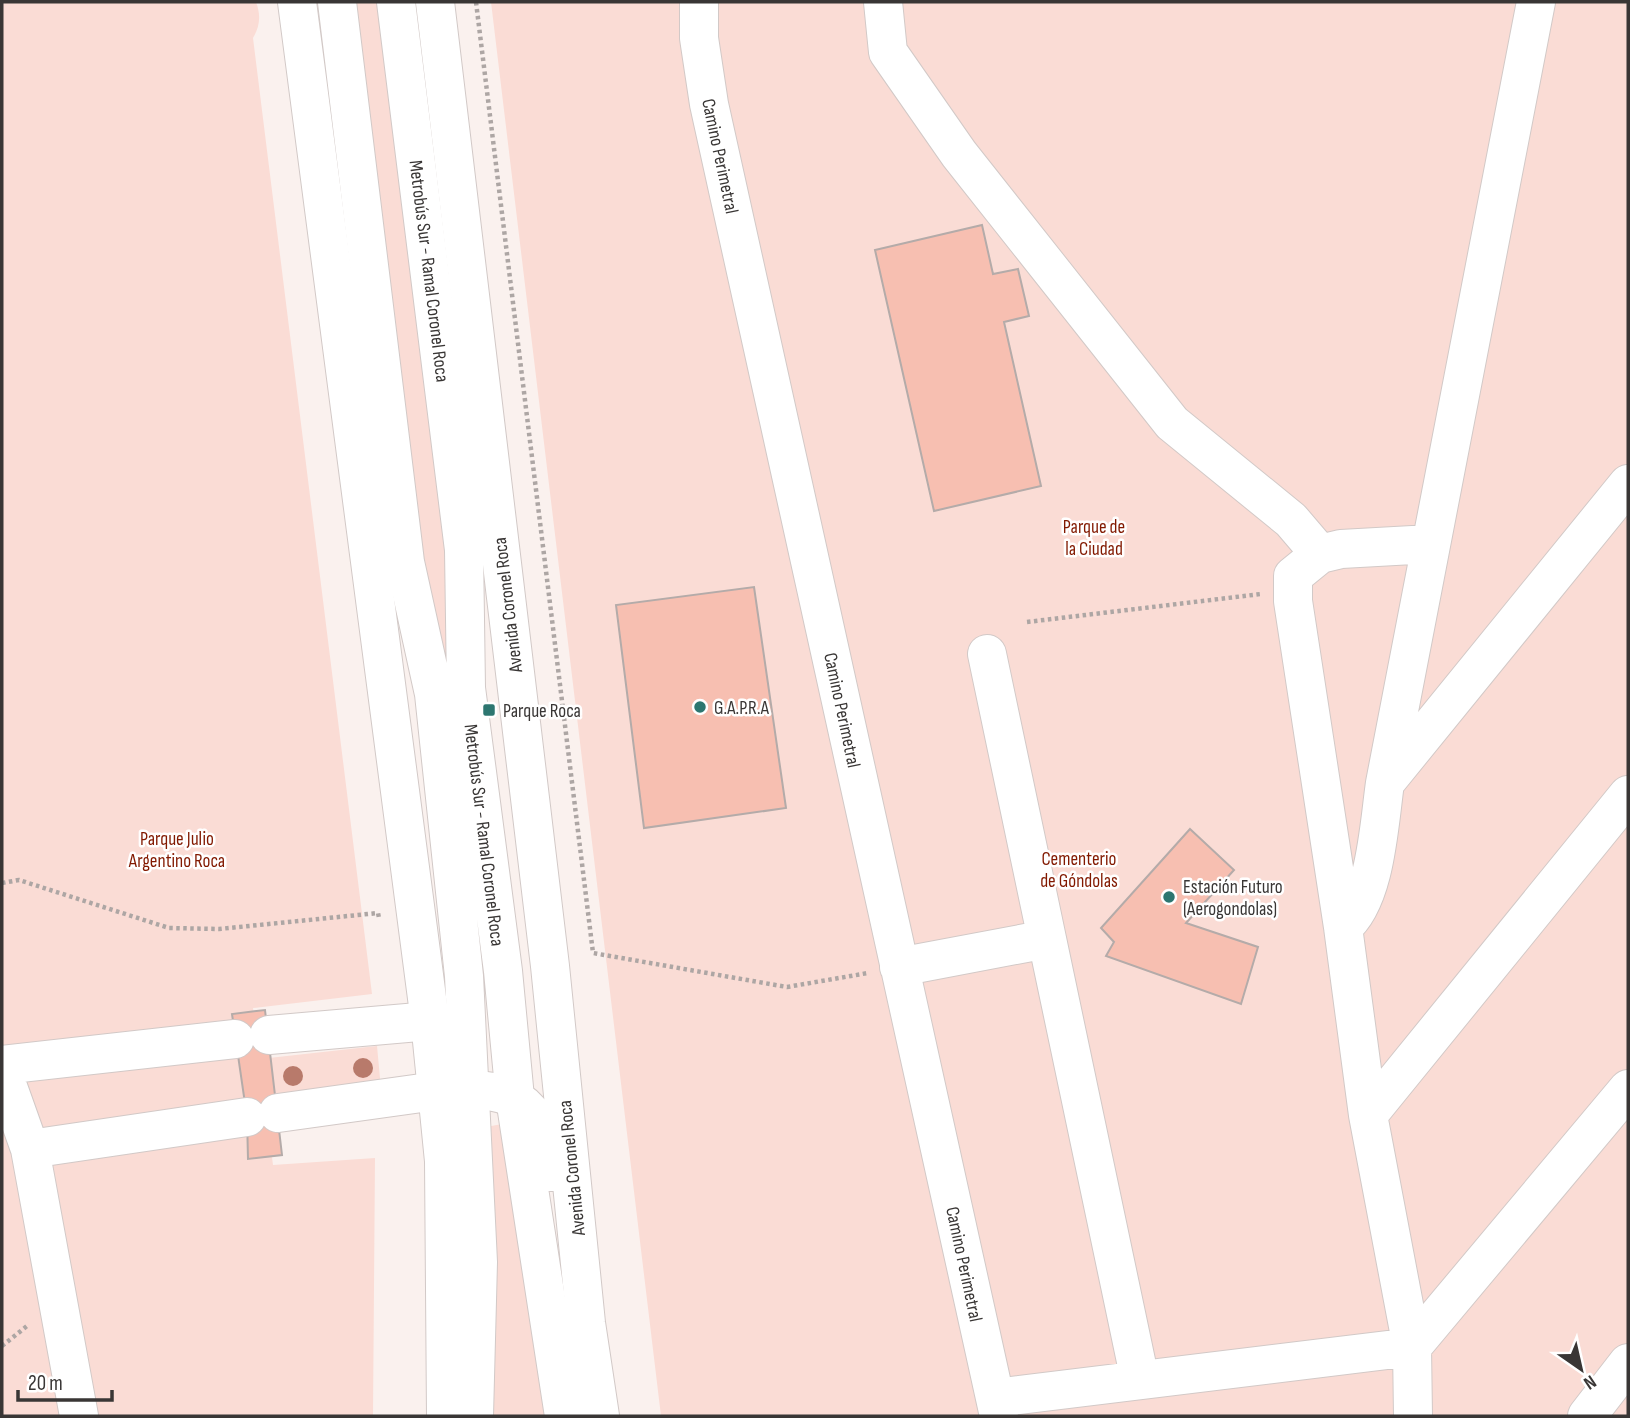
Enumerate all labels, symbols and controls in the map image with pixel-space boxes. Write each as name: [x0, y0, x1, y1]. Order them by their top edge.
street label: Camino Perimetral: [696, 97, 743, 216]
street label: Metrobús Sur - Ramal Coronel Roca: [403, 159, 454, 383]
park label: Parque de la Ciudad: [1063, 516, 1125, 561]
street label: Avenida Coronel Roca: [489, 536, 528, 675]
street label: Camino Perimetral: [818, 651, 865, 770]
place label: G.A.P.R.A: [714, 697, 770, 720]
marker: G.A.P.R.A: [692, 699, 708, 715]
place label: Parque Roca: [503, 700, 581, 723]
marker: Parque Roca: [481, 702, 497, 718]
street label: Metrobús Sur - Ramal Coronel Roca: [458, 723, 509, 947]
park label: Parque Julio Argentino Roca: [128, 828, 225, 873]
park label: Cementerio de Góndolas: [1040, 848, 1118, 893]
place label: Estación Futuro (Aerogondolas): [1183, 876, 1283, 921]
marker: Estación Futuro (Aerogondolas): [1161, 889, 1177, 905]
street label: Avenida Coronel Roca: [554, 1099, 591, 1238]
street label: Camino Perimetral: [940, 1205, 987, 1324]
north arrow: [1546, 1334, 1616, 1404]
scale bar: [18, 1358, 112, 1402]
text: N: [1579, 1369, 1600, 1394]
text: 20 m: [28, 1371, 63, 1396]

